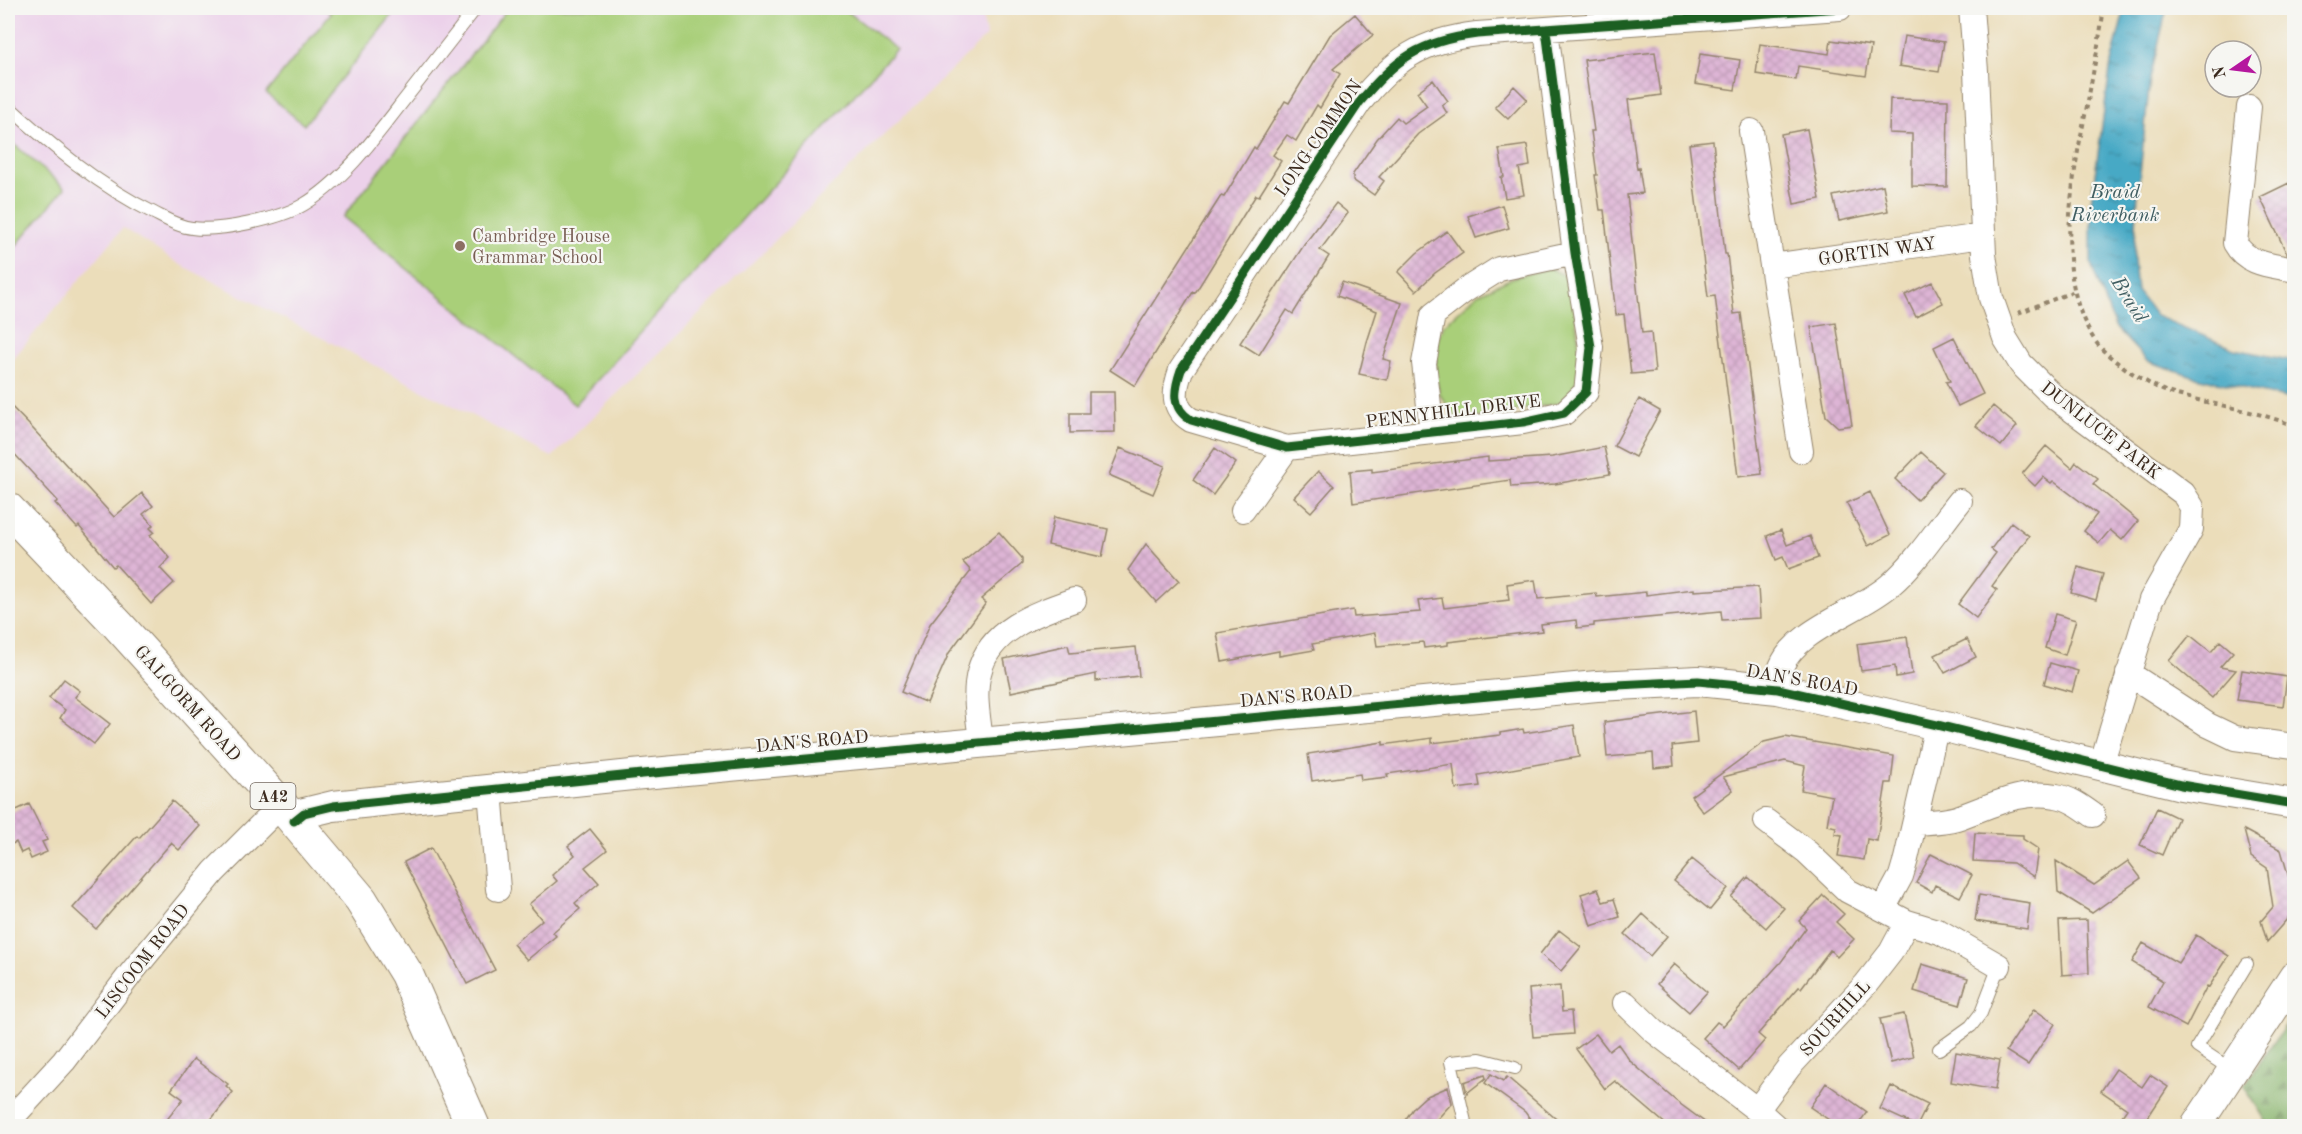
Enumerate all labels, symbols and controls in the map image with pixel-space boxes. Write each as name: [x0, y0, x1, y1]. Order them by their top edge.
north arrow: [2203, 39, 2263, 99]
text: N: [2211, 64, 2230, 80]
street label: LONG COMMON: [1272, 77, 1366, 200]
water label: Braid Riverbank: [2070, 183, 2160, 226]
place label: Cambridge House Grammar School: [472, 228, 610, 267]
street label: GORTIN WAY: [1817, 235, 1937, 269]
marker: Cambridge House Grammar School: [453, 239, 467, 253]
water label: Braid: [2106, 273, 2150, 327]
street label: DUNLUCE PARK: [2037, 379, 2164, 483]
street label: PENNYHILL DRIVE: [1365, 392, 1542, 432]
street label: GALGORM ROAD: [131, 642, 244, 765]
street label: DAN'S ROAD: [1745, 662, 1859, 700]
street label: DAN'S ROAD: [1239, 683, 1353, 711]
street label: DAN'S ROAD: [755, 728, 869, 756]
road number: A42: [250, 783, 296, 809]
street label: LISCOOM ROAD: [93, 901, 193, 1022]
street label: SOURHILL: [1797, 977, 1874, 1060]

